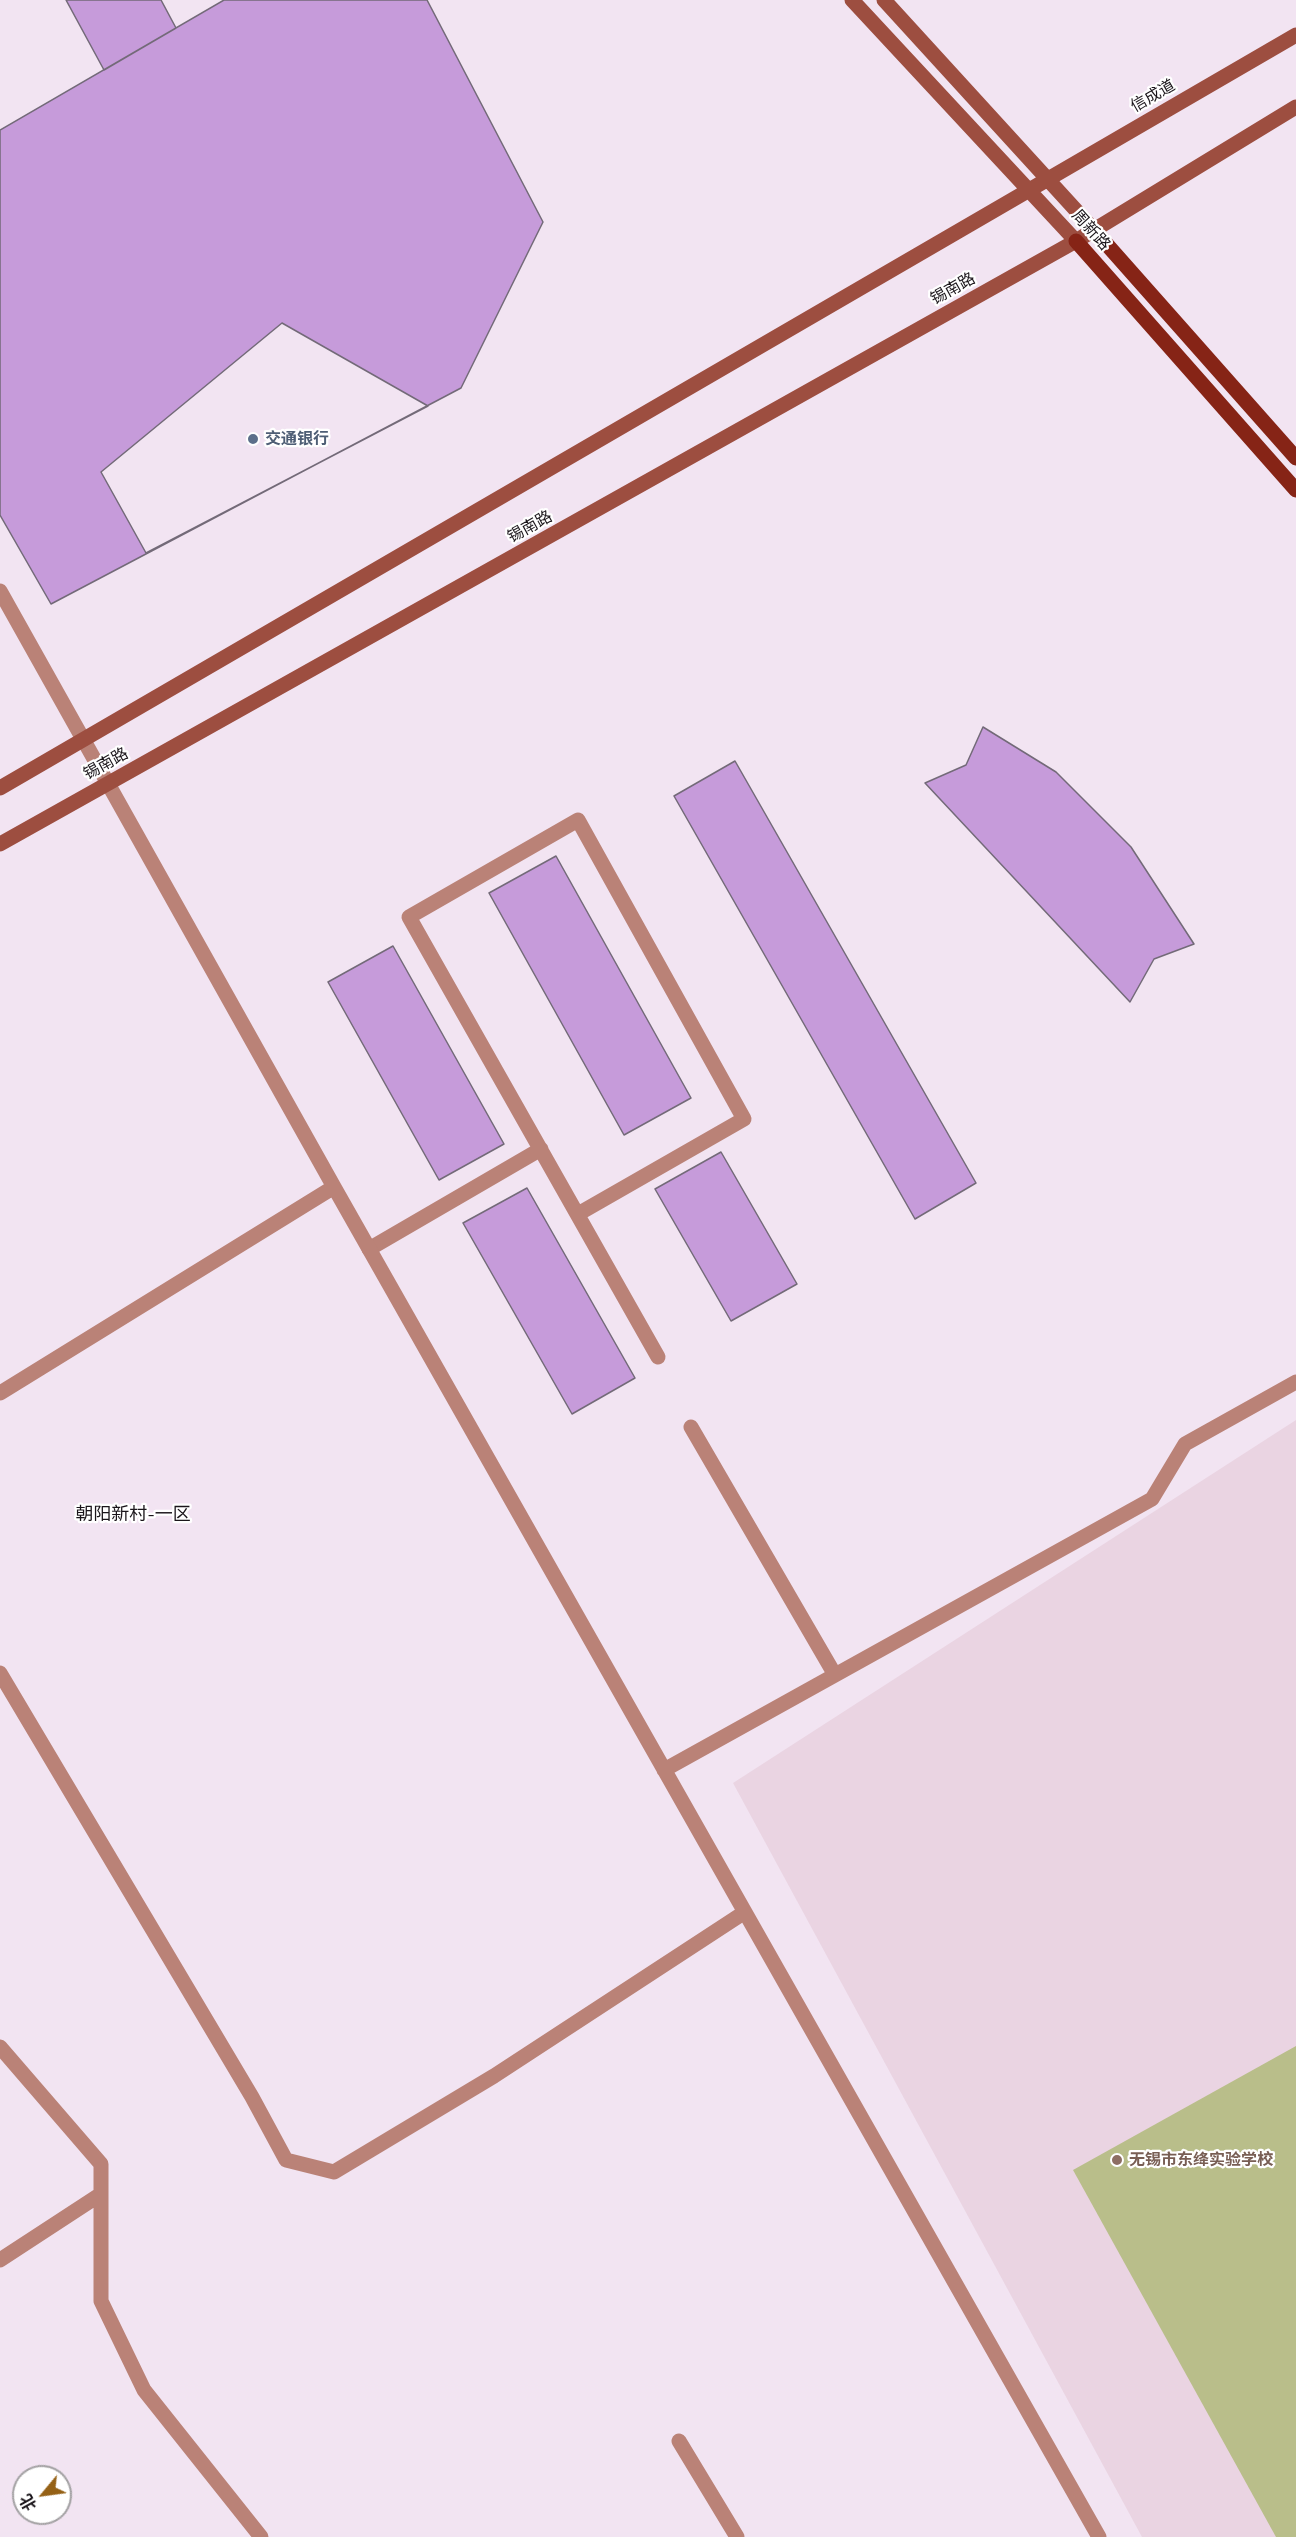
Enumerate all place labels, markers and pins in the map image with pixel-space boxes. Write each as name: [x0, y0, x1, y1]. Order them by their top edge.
place label: 交通银行: [265, 429, 329, 449]
marker: 交通银行: [246, 432, 260, 446]
place label: 无锡市东绛实验学校: [1129, 2150, 1273, 2170]
marker: 无锡市东绛实验学校: [1110, 2153, 1124, 2167]

